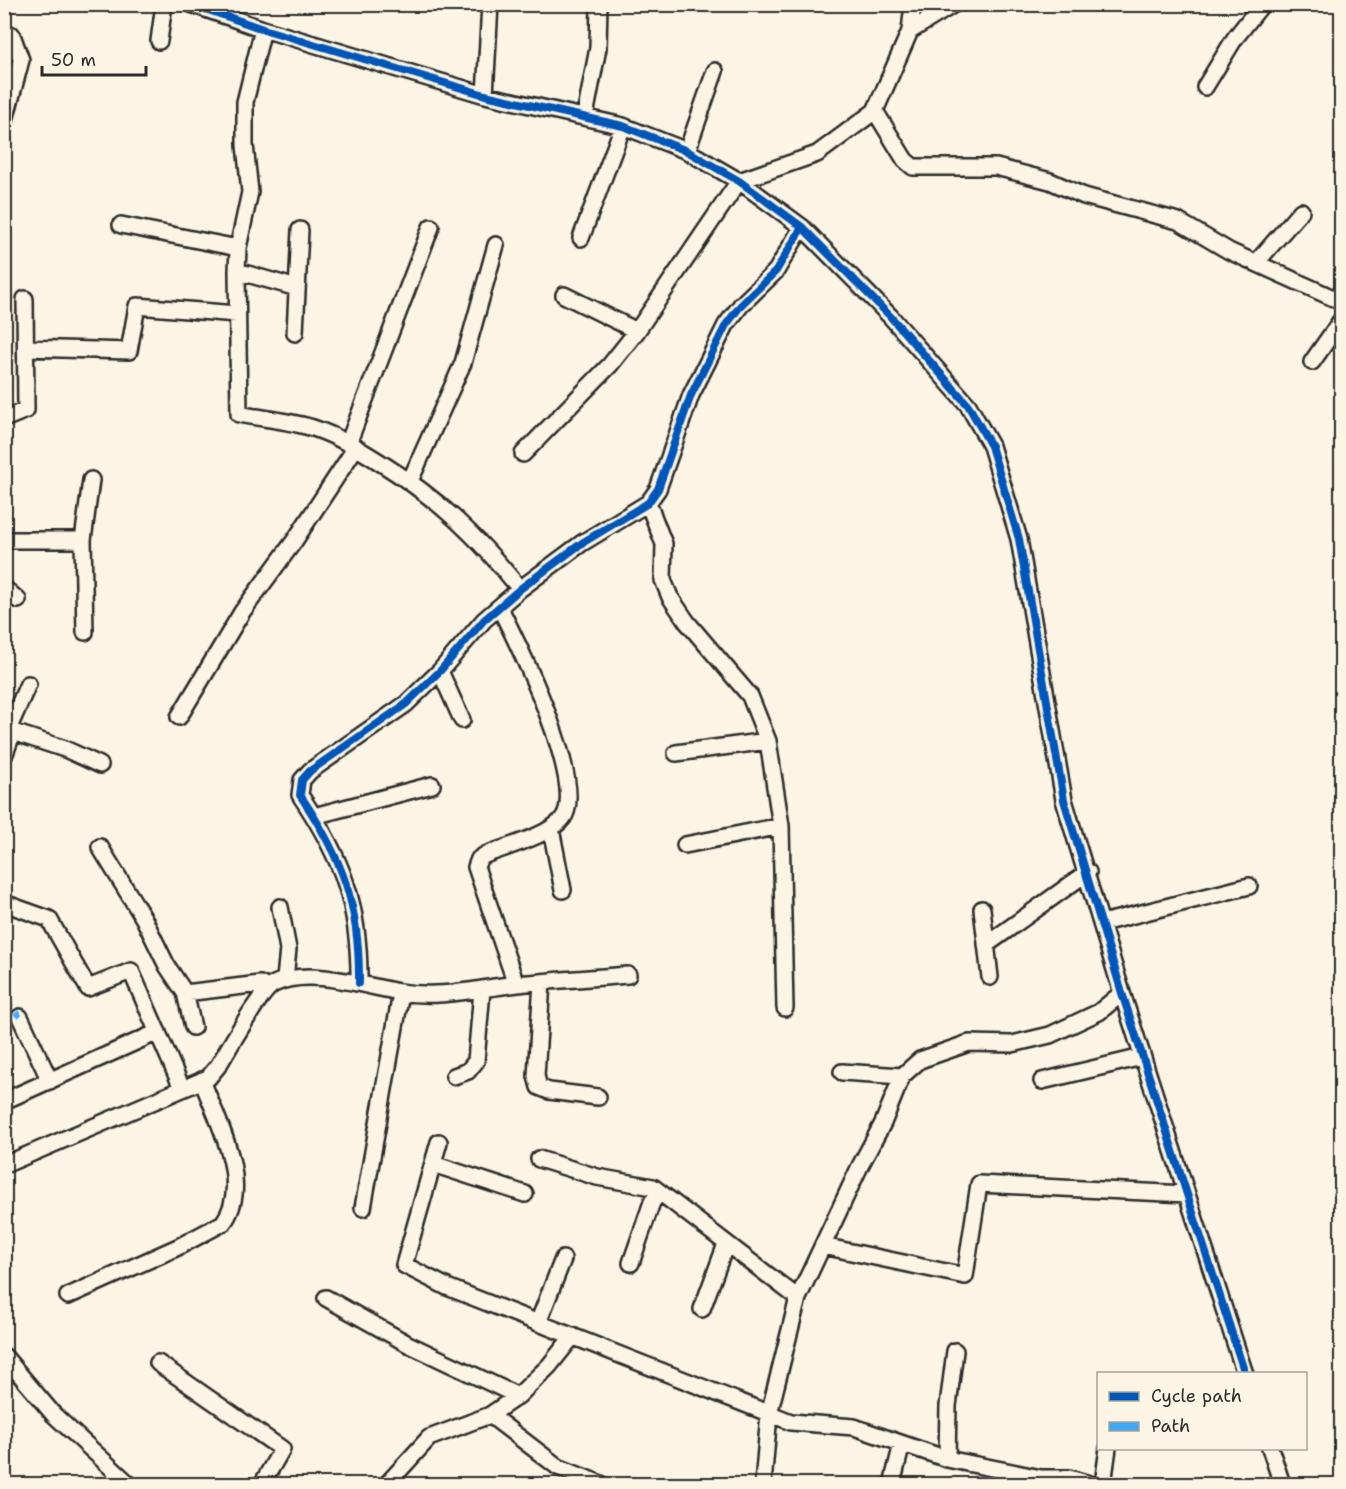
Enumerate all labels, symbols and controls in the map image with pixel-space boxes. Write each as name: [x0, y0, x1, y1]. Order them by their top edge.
scale bar: [42, 39, 146, 77]
text: 50 m: [51, 48, 96, 72]
legend: [1097, 1372, 1307, 1450]
text: Cycle path: [1151, 1384, 1242, 1408]
text: Path: [1151, 1414, 1190, 1438]

